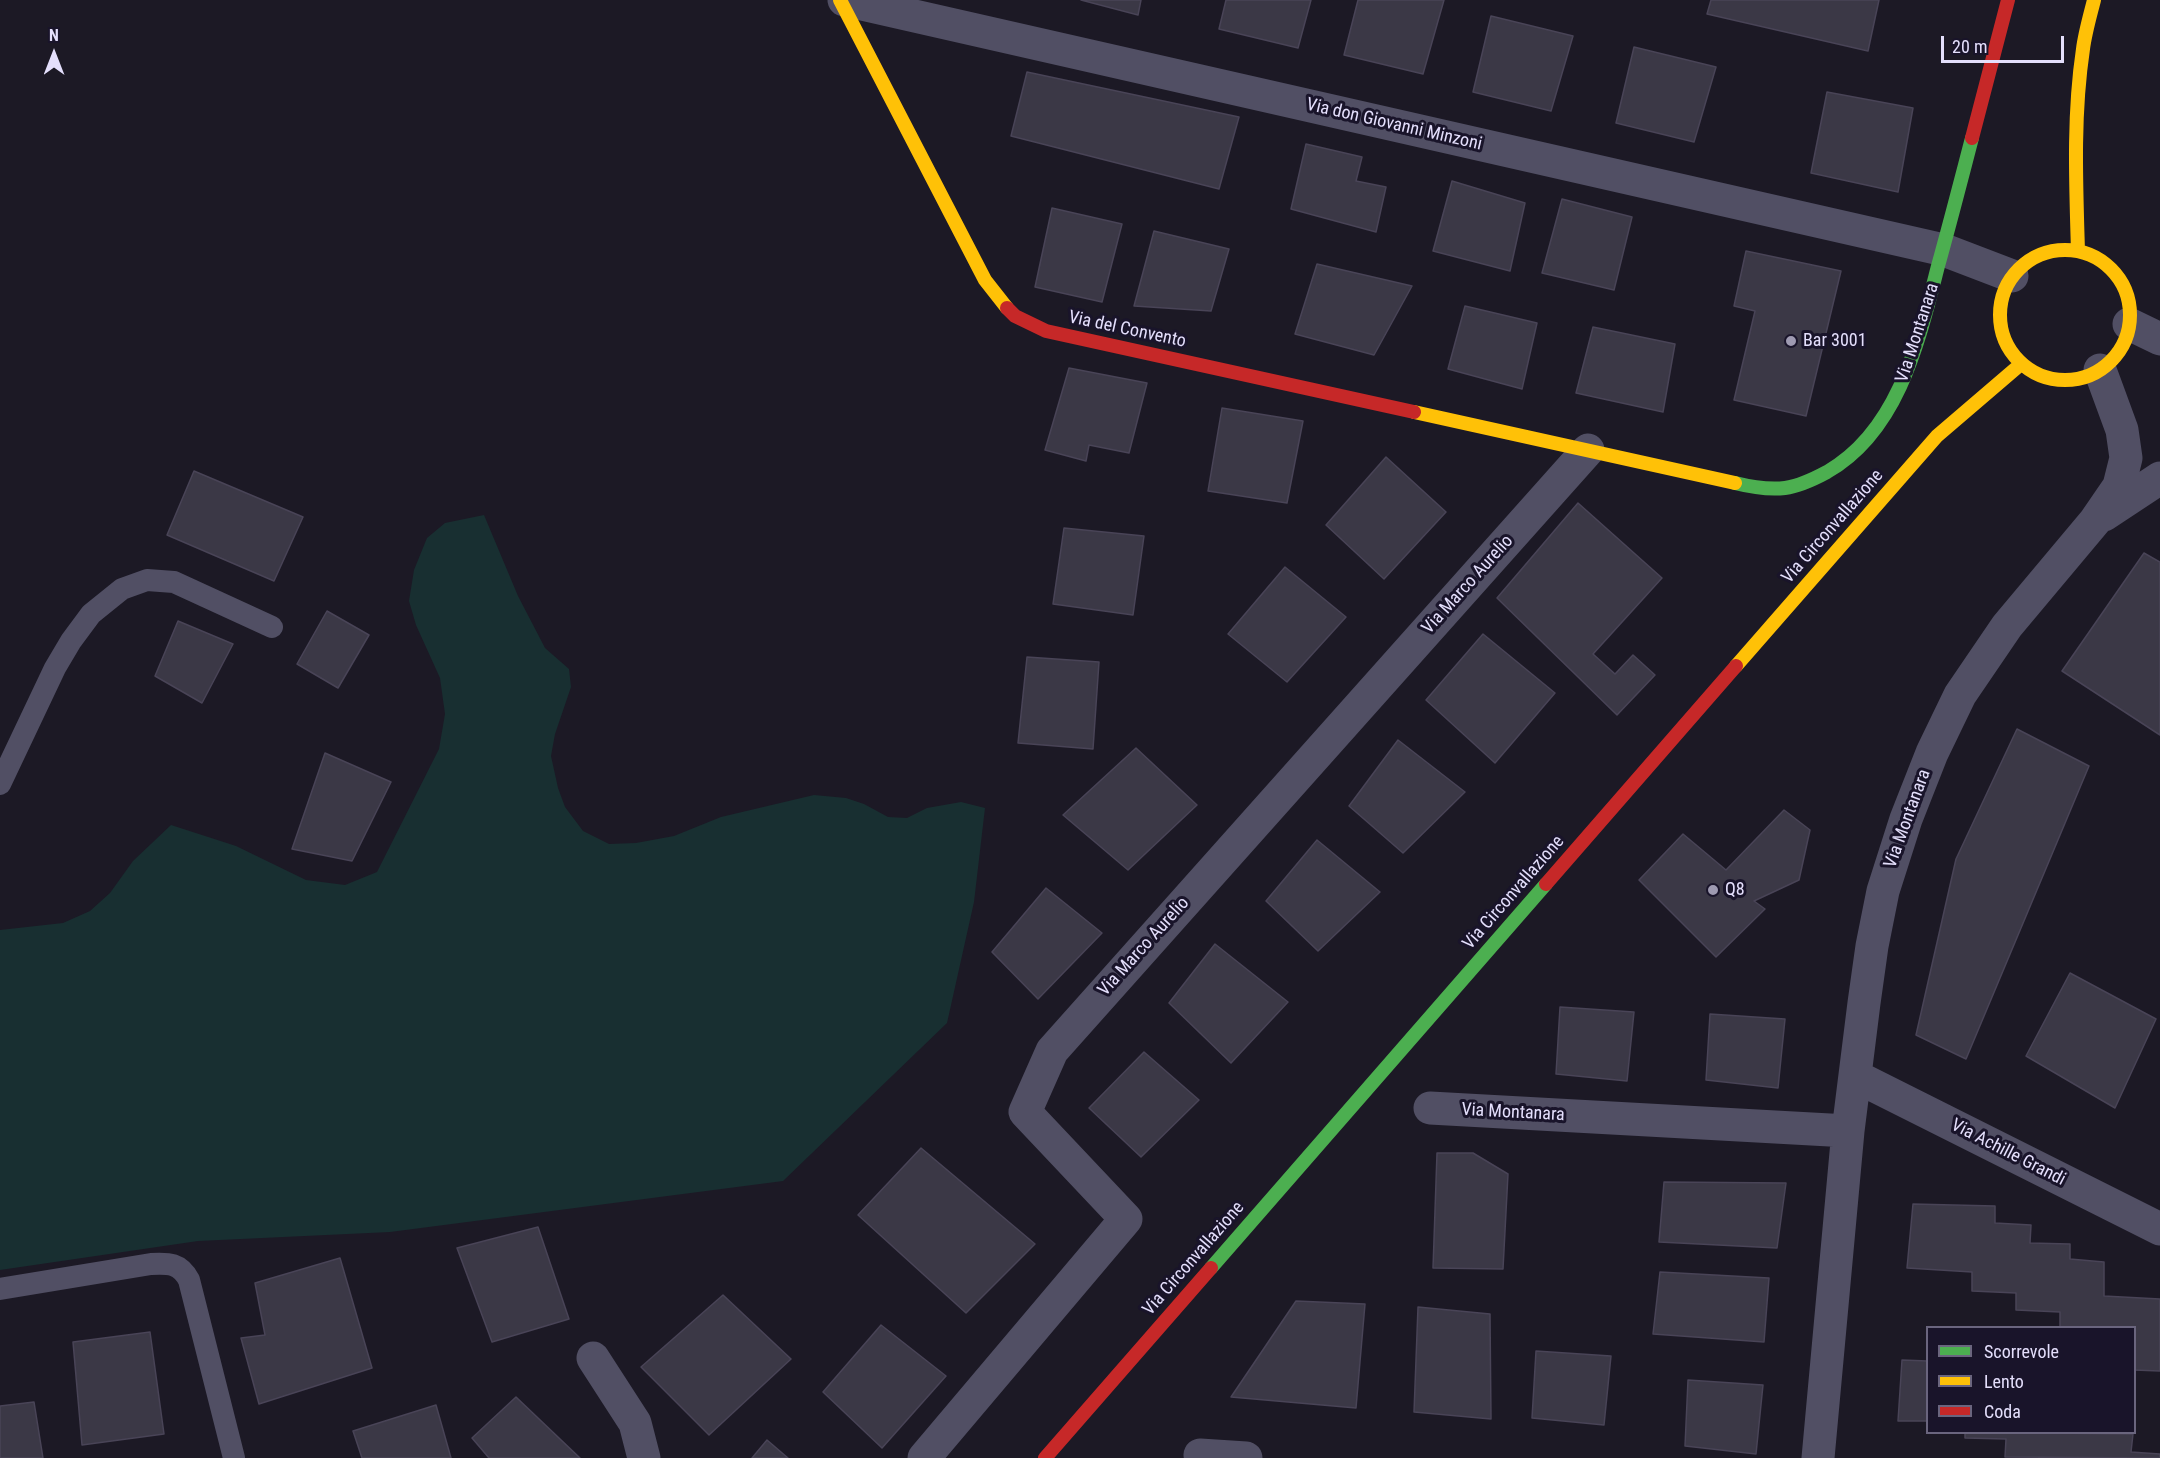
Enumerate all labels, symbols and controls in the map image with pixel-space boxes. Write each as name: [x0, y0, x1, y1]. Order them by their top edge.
north arrow: [24, 24, 84, 84]
scale bar: [1944, 24, 2067, 62]
text: N: [49, 26, 59, 45]
text: 20 m: [1952, 36, 1987, 57]
street label: Via don Giovanni Minzoni: [1304, 94, 1484, 156]
street label: Via Montanara: [1892, 281, 1944, 385]
street label: Via del Convento: [1066, 307, 1188, 353]
place label: Bar 3001: [1803, 330, 1867, 352]
marker: Bar 3001: [1784, 334, 1798, 348]
street label: Via Circonvallazione: [1778, 466, 1888, 588]
street label: Via Marco Aurelio: [1418, 531, 1518, 639]
street label: Via Montanara: [1880, 767, 1936, 871]
street label: Via Circonvallazione: [1459, 832, 1569, 954]
place label: Q8: [1725, 879, 1745, 901]
marker: Q8: [1706, 883, 1720, 897]
street label: Via Marco Aurelio: [1094, 893, 1194, 1001]
street label: Via Montanara: [1461, 1100, 1565, 1126]
street label: Via Achille Grandi: [1947, 1115, 2069, 1191]
street label: Via Circonvallazione: [1139, 1198, 1249, 1320]
legend: [1926, 1326, 2136, 1434]
text: Scorrevole: [1984, 1341, 2059, 1362]
text: Lento: [1984, 1371, 2024, 1392]
text: Coda: [1984, 1401, 2021, 1422]

